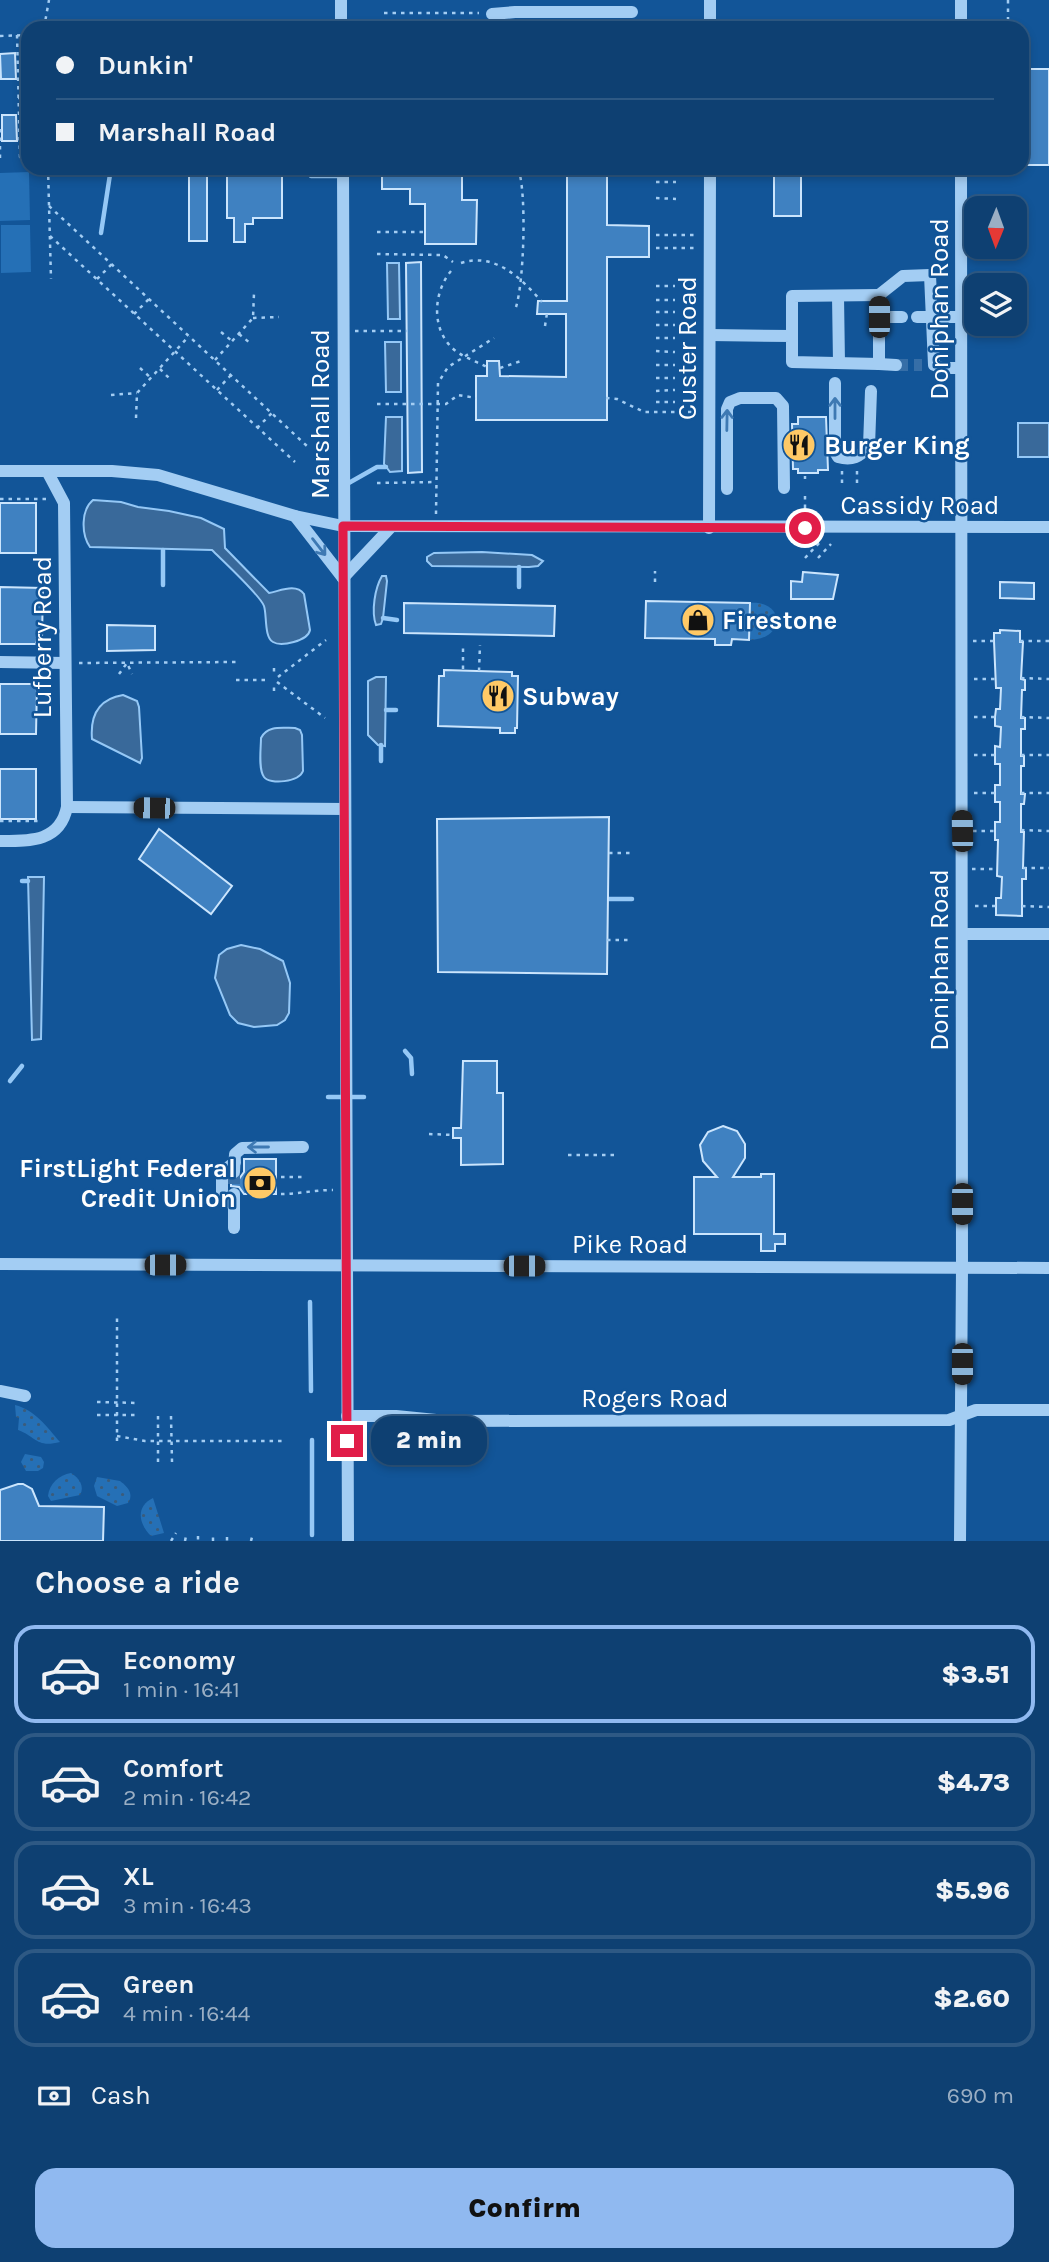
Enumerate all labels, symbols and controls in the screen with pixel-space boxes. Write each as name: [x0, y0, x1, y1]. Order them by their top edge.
text: Dunkin': [98, 50, 193, 81]
text: Marshall Road: [98, 117, 276, 148]
north arrow: [964, 196, 1027, 259]
map controls: [964, 196, 1027, 336]
street label: Doniphan Road: [924, 218, 955, 400]
button: layers: [964, 273, 1027, 336]
street label: Custer Road: [672, 276, 703, 420]
car: [869, 296, 890, 338]
street label: Marshall Road: [305, 329, 336, 499]
one-way arrow: [828, 397, 842, 420]
one-way arrow: [720, 409, 734, 432]
restaurant icon: Burger King: [780, 426, 818, 464]
place label: Burger King: [824, 430, 970, 461]
street label: Cassidy Road: [841, 490, 999, 521]
route start: [789, 512, 821, 544]
one-way arrow: [311, 538, 327, 556]
street label: Lufberry Road: [27, 556, 58, 718]
shop icon: Firestone: [679, 601, 717, 639]
place label: Firestone: [722, 605, 837, 636]
restaurant icon: Subway: [479, 677, 517, 715]
place label: Subway: [522, 681, 619, 712]
car: [133, 797, 176, 819]
car: [952, 810, 973, 852]
street label: Doniphan Road: [924, 869, 955, 1051]
one-way arrow: [247, 1140, 270, 1154]
place label: FirstLight Federal Credit Union: [19, 1153, 236, 1214]
bank icon: FirstLight Federal Credit Union: [241, 1164, 279, 1202]
car: [952, 1183, 973, 1225]
street label: Pike Road: [572, 1229, 688, 1260]
car: [145, 1255, 187, 1276]
car: [504, 1256, 546, 1277]
car: [952, 1343, 973, 1385]
street label: Rogers Road: [581, 1383, 729, 1414]
callout: 2 min: [372, 1416, 487, 1466]
route end: [331, 1425, 363, 1457]
text: 2 min: [396, 1427, 462, 1454]
text: Choose a ride: [35, 1564, 240, 1601]
icon: car: [39, 1643, 102, 1706]
text: Economy: [123, 1645, 235, 1676]
text: $3.51: [941, 1659, 1010, 1690]
text: 1 min · 16:41: [123, 1676, 240, 1703]
icon: car: [39, 1751, 102, 1814]
text: Comfort: [123, 1753, 224, 1784]
text: $4.73: [937, 1767, 1010, 1798]
text: 2 min · 16:42: [123, 1784, 251, 1811]
icon: car: [39, 1859, 102, 1922]
text: XL: [123, 1861, 154, 1892]
text: $5.96: [935, 1875, 1010, 1906]
text: 3 min · 16:43: [123, 1892, 252, 1919]
icon: car: [39, 1967, 102, 2030]
text: Green: [123, 1969, 195, 2000]
text: $2.60: [933, 1983, 1010, 2014]
text: 4 min · 16:44: [123, 2000, 250, 2027]
icon: cash: [35, 2077, 73, 2115]
text: Cash: [91, 2080, 151, 2111]
text: 690 m: [947, 2082, 1014, 2109]
button: Confirm: [35, 2168, 1014, 2248]

